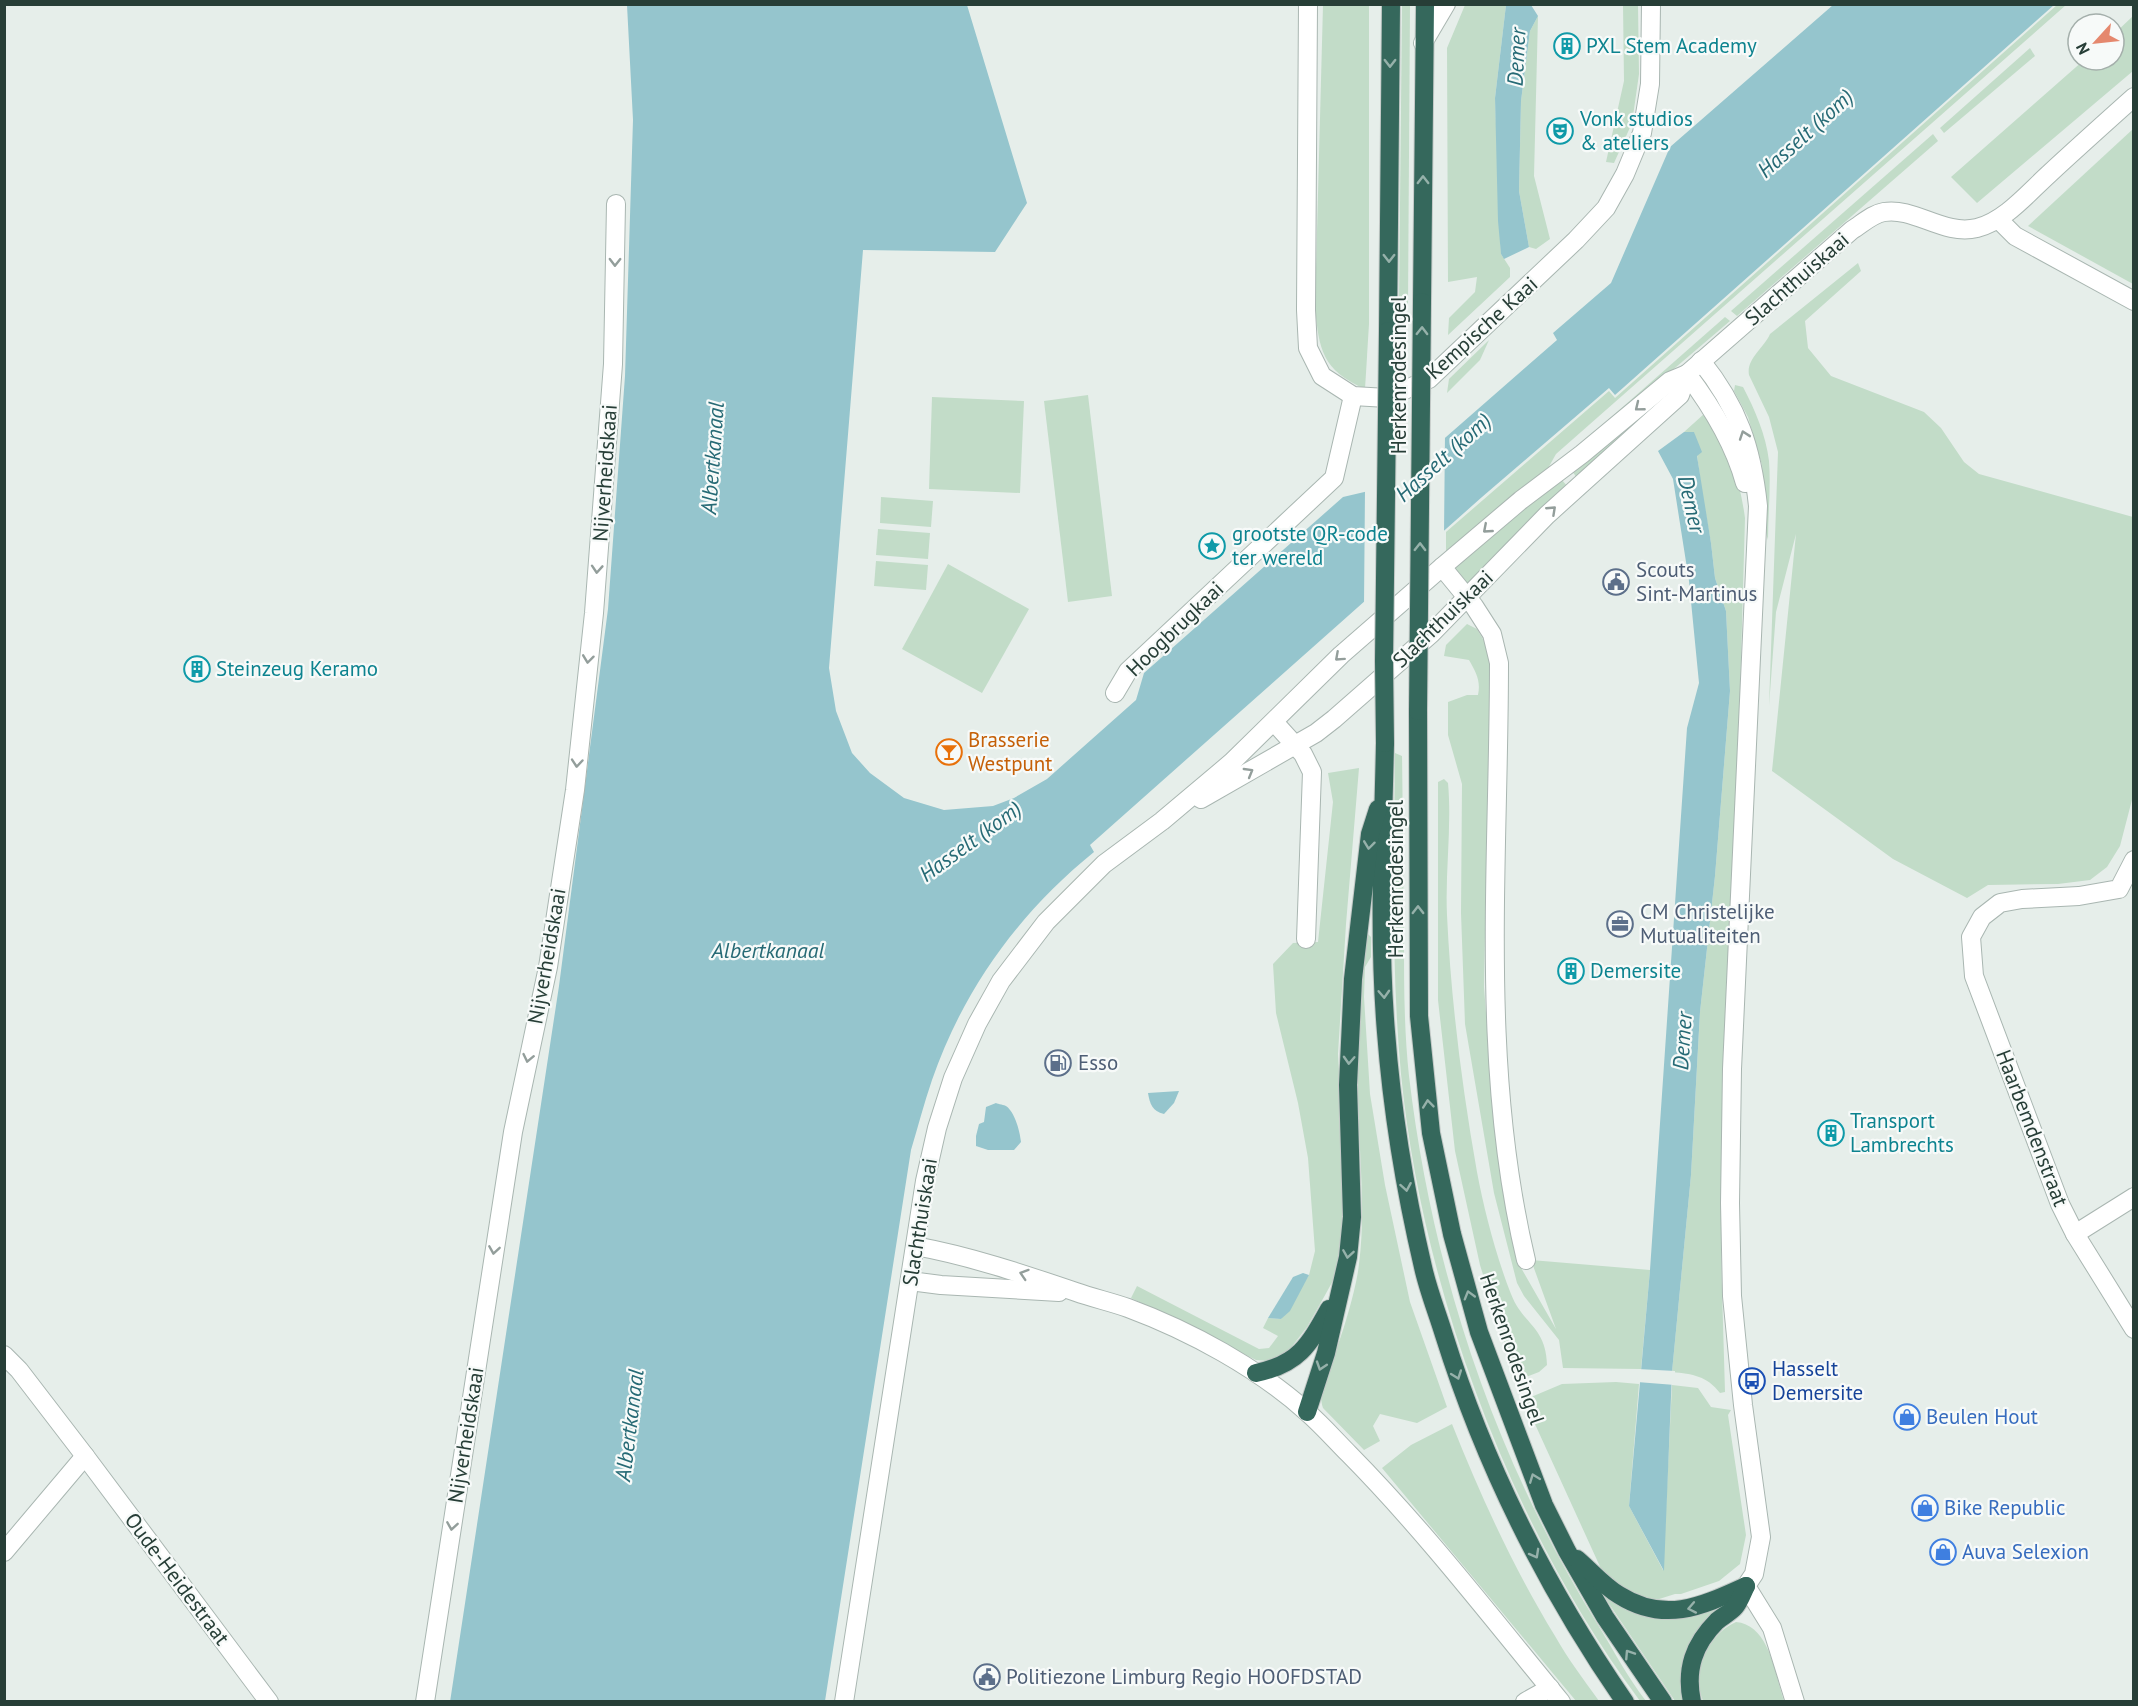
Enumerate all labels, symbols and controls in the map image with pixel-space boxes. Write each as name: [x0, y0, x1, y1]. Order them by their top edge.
north arrow: [2066, 12, 2126, 72]
water label: Demer: [1501, 25, 1532, 87]
building icon: PXL Stem Academy: [1552, 31, 1582, 61]
place label: PXL Stem Academy: [1586, 32, 1757, 59]
text: N: [2071, 40, 2094, 58]
one-way arrow: [1384, 58, 1396, 67]
water label: Hasselt (kom): [1751, 82, 1859, 184]
place label: Vonk studios & ateliers: [1579, 105, 1693, 156]
theatre icon: Vonk studios & ateliers: [1545, 116, 1575, 146]
one-way arrow: [1417, 176, 1429, 185]
street label: Slachthuiskaai: [1739, 226, 1854, 331]
one-way arrow: [1383, 253, 1395, 262]
one-way arrow: [609, 258, 621, 267]
street label: Kempische Kaai: [1420, 270, 1543, 385]
street label: Herkenrodesingel: [1385, 296, 1412, 454]
one-way arrow: [1416, 327, 1428, 336]
one-way arrow: [1635, 400, 1646, 411]
water label: Albertkanaal: [694, 401, 730, 516]
street label: Nijverheidskaai: [586, 403, 623, 542]
water label: Hasselt (kom): [1389, 406, 1497, 508]
one-way arrow: [1738, 430, 1751, 441]
water label: Demer: [1672, 473, 1713, 537]
one-way arrow: [1545, 506, 1556, 517]
place label: grootste QR-code ter wereld: [1232, 520, 1388, 571]
one-way arrow: [1483, 522, 1494, 533]
place icon: grootste QR-code ter wereld: [1197, 531, 1227, 561]
one-way arrow: [1414, 543, 1426, 552]
place label: Scouts Sint-Martinus: [1636, 556, 1757, 607]
street label: Slachthuiskaai: [1387, 564, 1499, 673]
one-way arrow: [591, 565, 604, 574]
public building icon: Scouts Sint-Martinus: [1601, 567, 1631, 597]
street label: Hoogbrugkaai: [1120, 575, 1229, 682]
one-way arrow: [1336, 649, 1347, 660]
building icon: Steinzeug Keramo: [182, 654, 212, 684]
one-way arrow: [583, 654, 595, 664]
place label: Steinzeug Keramo: [216, 655, 378, 682]
place label: Brasserie Westpunt: [968, 726, 1052, 777]
bar icon: Brasserie Westpunt: [934, 737, 964, 767]
one-way arrow: [571, 758, 584, 767]
one-way arrow: [1243, 767, 1254, 779]
water label: Hasselt (kom): [913, 794, 1027, 888]
street label: Herkenrodesingel: [1382, 800, 1409, 958]
one-way arrow: [1363, 840, 1376, 849]
street label: Nijverheidskaai: [521, 886, 572, 1026]
place label: CM Christelijke Mutualiteiten: [1640, 898, 1775, 949]
one-way arrow: [1412, 905, 1424, 914]
office icon: CM Christelijke Mutualiteiten: [1605, 909, 1635, 939]
water label: Albertkanaal: [711, 936, 824, 964]
building icon: Demersite: [1556, 956, 1586, 986]
place label: Demersite: [1590, 957, 1681, 984]
one-way arrow: [1378, 989, 1391, 998]
water label: Demer: [1666, 1009, 1698, 1071]
street label: Haarbemdenstraat: [1990, 1046, 2075, 1210]
fuel station icon: Esso: [1043, 1048, 1073, 1078]
place label: Esso: [1078, 1049, 1118, 1076]
one-way arrow: [522, 1053, 535, 1063]
one-way arrow: [1342, 1055, 1355, 1064]
one-way arrow: [1422, 1100, 1435, 1109]
place label: Transport Lambrechts: [1850, 1107, 1954, 1158]
building icon: Transport Lambrechts: [1816, 1118, 1846, 1148]
street label: Slachthuiskaai: [896, 1156, 943, 1288]
one-way arrow: [1399, 1182, 1412, 1192]
one-way arrow: [489, 1246, 501, 1255]
one-way arrow: [1342, 1250, 1354, 1259]
one-way arrow: [1019, 1268, 1030, 1281]
street label: Herkenrodesingel: [1474, 1270, 1551, 1428]
one-way arrow: [1464, 1290, 1476, 1301]
place label: Hasselt Demersite: [1772, 1355, 1863, 1406]
one-way arrow: [1316, 1360, 1328, 1371]
street label: Nijverheidskaai: [441, 1365, 490, 1505]
bus stop icon: Hasselt Demersite: [1737, 1366, 1767, 1396]
water label: Albertkanaal: [608, 1367, 650, 1484]
one-way arrow: [1450, 1369, 1463, 1380]
shop icon: Beulen Hout: [1892, 1402, 1922, 1432]
place label: Beulen Hout: [1926, 1403, 2038, 1430]
one-way arrow: [1528, 1474, 1541, 1484]
shop icon: Bike Republic: [1910, 1493, 1940, 1523]
place label: Bike Republic: [1944, 1494, 2065, 1521]
street label: Oude-Heidestraat: [119, 1507, 236, 1650]
one-way arrow: [447, 1522, 459, 1531]
shop icon: Auva Selexion: [1928, 1537, 1958, 1567]
place label: Auva Selexion: [1962, 1538, 2089, 1565]
one-way arrow: [1527, 1548, 1539, 1558]
one-way arrow: [1687, 1601, 1697, 1614]
one-way arrow: [1625, 1650, 1636, 1661]
public building icon: Politiezone Limburg Regio HOOFDSTAD: [972, 1662, 1002, 1692]
place label: Politiezone Limburg Regio HOOFDSTAD: [1006, 1663, 1362, 1690]

